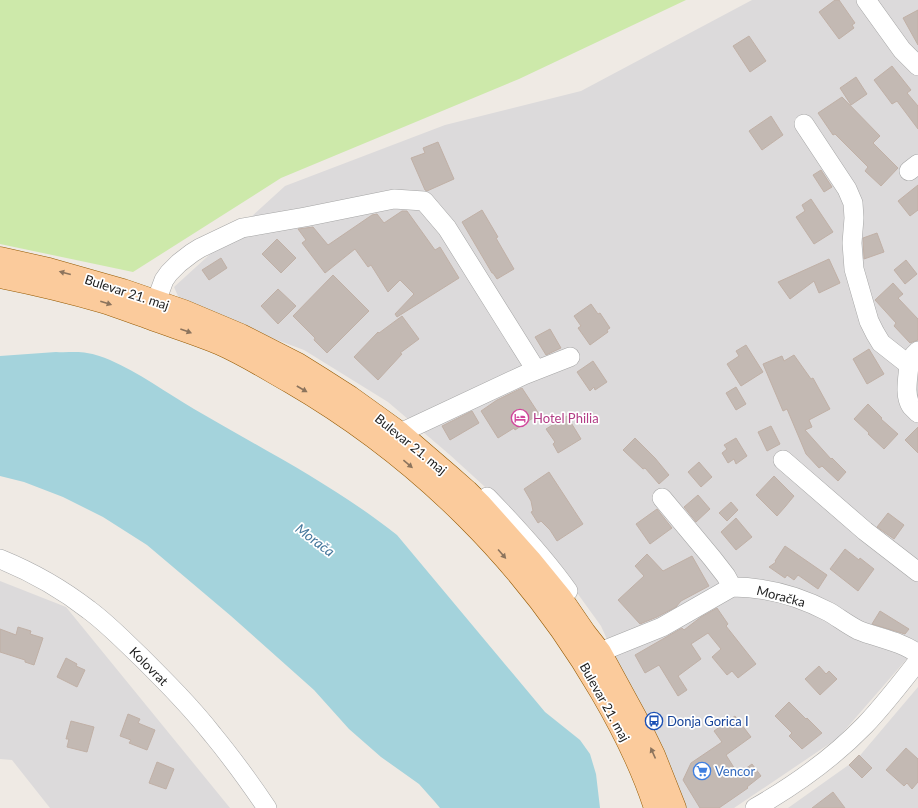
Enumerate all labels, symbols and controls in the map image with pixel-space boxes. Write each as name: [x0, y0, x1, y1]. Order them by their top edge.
one-way arrow: [58, 270, 70, 276]
street label: Bulevar 21. maj: [83, 271, 171, 313]
one-way arrow: [100, 300, 112, 306]
one-way arrow: [181, 328, 193, 334]
one-way arrow: [296, 386, 308, 393]
hotel icon: Hotel Philia: [510, 408, 530, 428]
street label: Bulevar 21. maj: [372, 410, 450, 478]
place label: Hotel Philia: [533, 410, 599, 426]
one-way arrow: [403, 460, 414, 468]
water label: Morača: [293, 520, 338, 560]
one-way arrow: [497, 549, 506, 560]
street label: Moračka: [755, 582, 807, 610]
street label: Kolovrat: [126, 643, 172, 689]
street label: Bulevar 21. maj: [577, 660, 633, 744]
bus stop icon: Donja Gorica I: [644, 711, 664, 731]
place label: Donja Gorica I: [667, 713, 749, 729]
one-way arrow: [650, 748, 656, 759]
supermarket icon: Vencor: [692, 761, 712, 781]
place label: Vencor: [715, 763, 755, 779]

